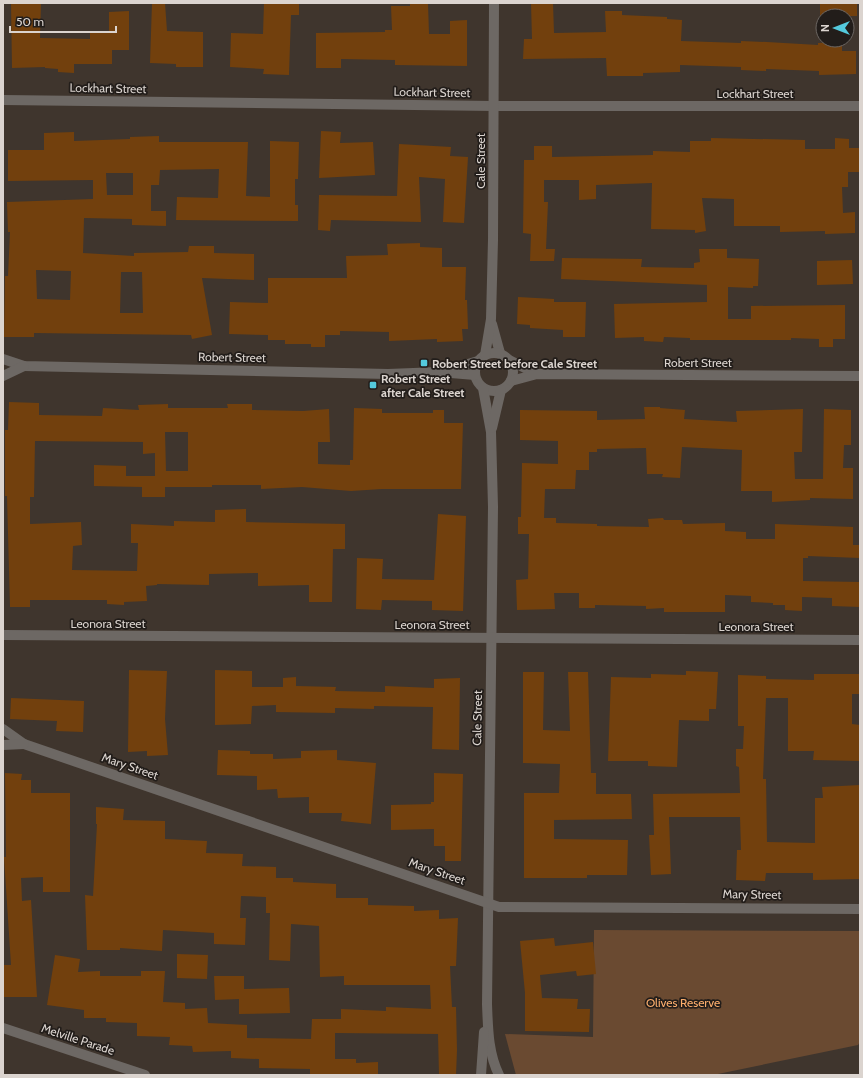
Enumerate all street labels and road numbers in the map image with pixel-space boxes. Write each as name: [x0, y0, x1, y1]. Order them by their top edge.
street label: Lockhart Street: [69, 80, 147, 96]
street label: Lockhart Street: [393, 84, 471, 100]
street label: Lockhart Street: [717, 86, 793, 101]
street label: Cale Street: [473, 133, 488, 189]
street label: Robert Street: [198, 349, 266, 365]
street label: Robert Street: [664, 355, 732, 370]
street label: Leonora Street: [71, 616, 145, 631]
street label: Leonora Street: [395, 617, 469, 632]
street label: Leonora Street: [719, 619, 793, 634]
street label: Cale Street: [469, 690, 485, 746]
street label: Mary Street: [100, 749, 160, 783]
street label: Mary Street: [407, 854, 467, 888]
street label: Mary Street: [722, 886, 782, 902]
street label: Melville Parade: [39, 1020, 117, 1058]

